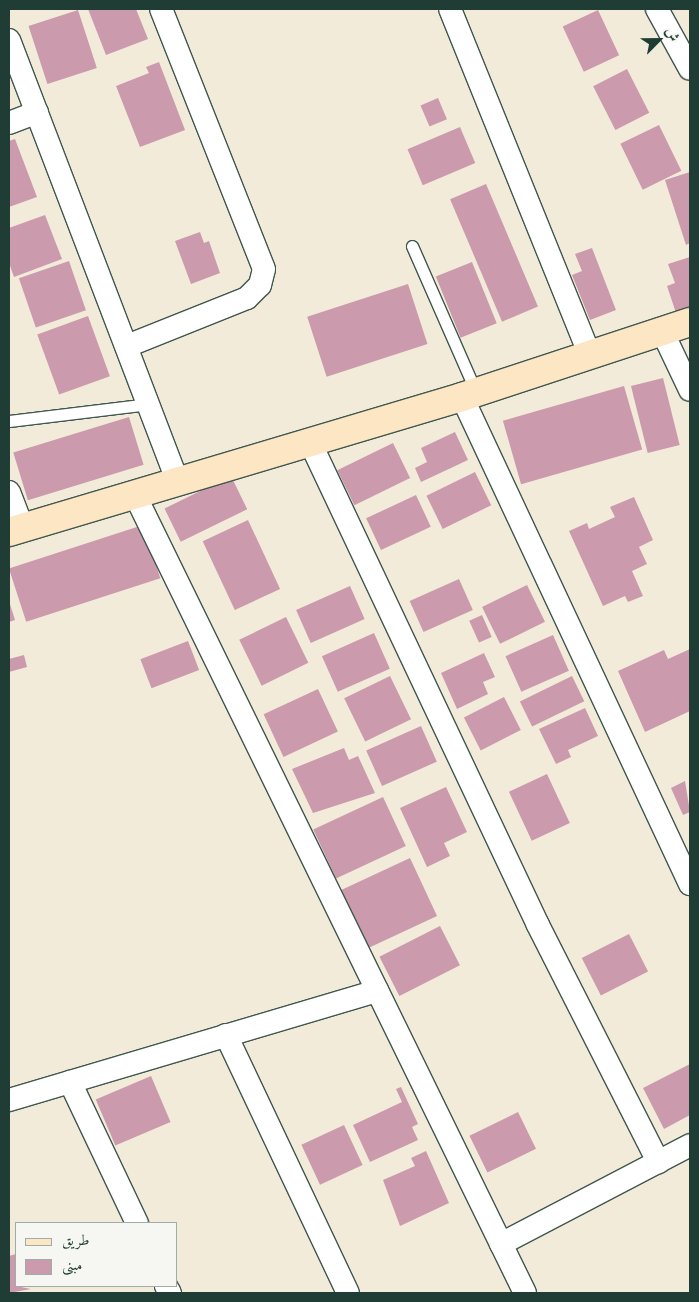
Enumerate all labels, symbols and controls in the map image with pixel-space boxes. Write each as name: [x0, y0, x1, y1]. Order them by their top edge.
north arrow: [634, 15, 684, 65]
text: ش: [662, 24, 684, 44]
legend: [15, 1222, 178, 1287]
text: طريق: [62, 1230, 89, 1249]
text: مبنى: [62, 1255, 82, 1274]

